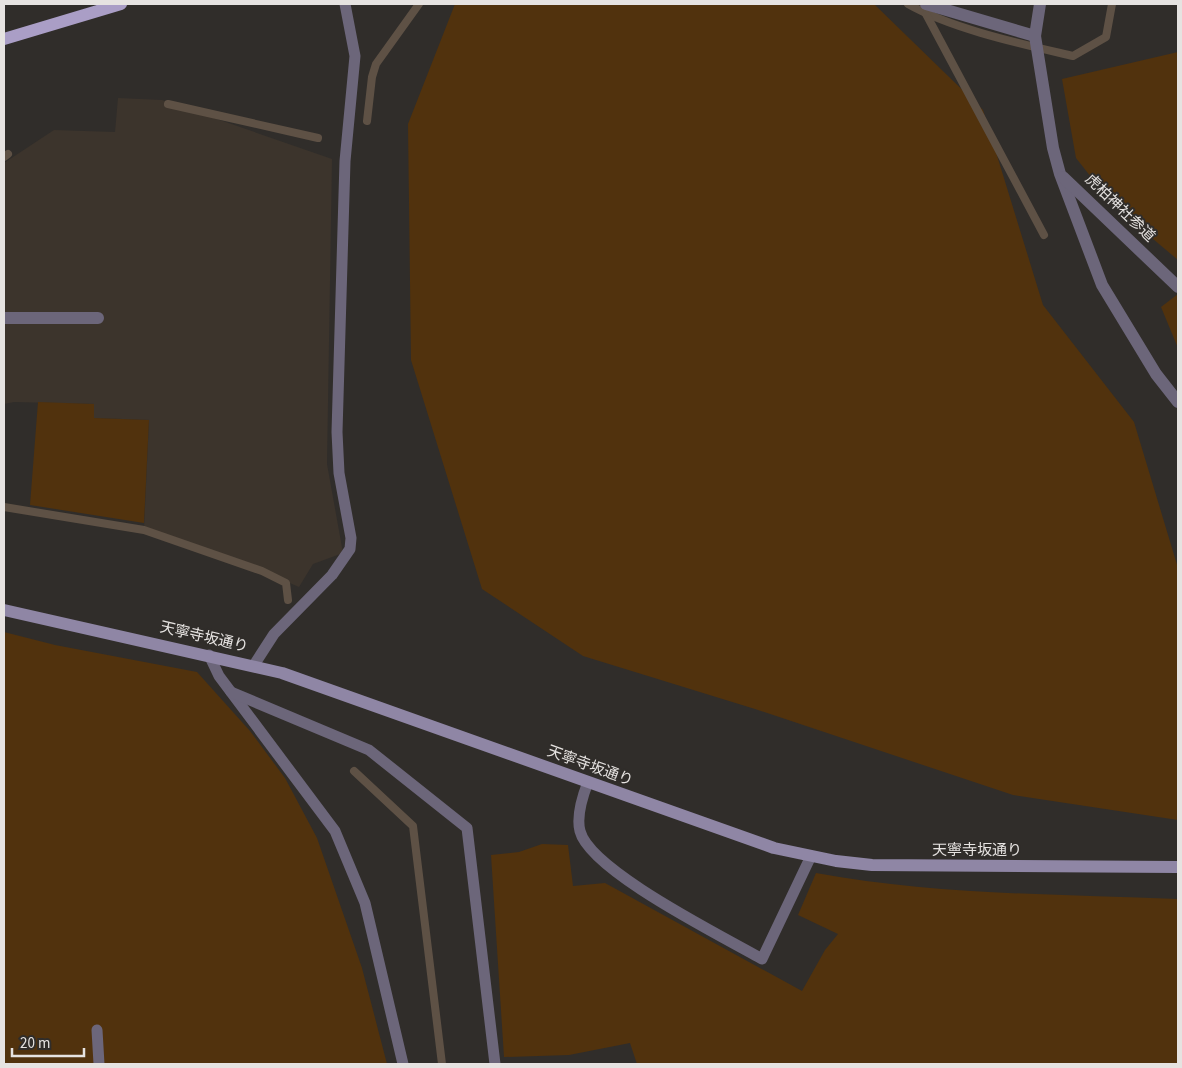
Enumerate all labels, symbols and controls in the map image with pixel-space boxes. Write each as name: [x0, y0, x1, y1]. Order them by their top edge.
street label: 虎柏神社参道: [1080, 169, 1160, 247]
street label: 天寧寺坂通り: [158, 617, 250, 657]
street label: 天寧寺坂通り: [544, 741, 636, 791]
street label: 天寧寺坂通り: [932, 840, 1022, 861]
scale bar: [12, 1026, 85, 1058]
text: 20 m: [20, 1033, 50, 1054]

